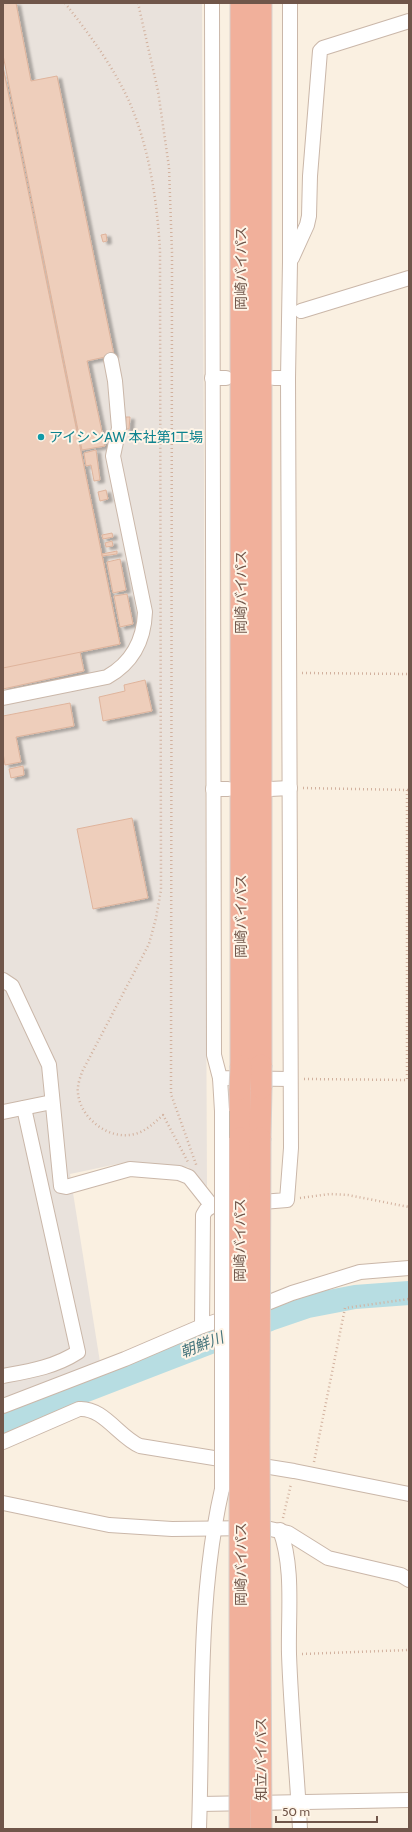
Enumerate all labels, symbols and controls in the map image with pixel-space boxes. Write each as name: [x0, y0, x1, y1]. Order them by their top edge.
street label: 岡崎バイパス: [232, 226, 250, 310]
place label: アイシンAW 本社第1工場: [49, 428, 203, 446]
marker: アイシンAW 本社第1工場: [36, 432, 46, 442]
street label: 岡崎バイパス: [232, 550, 250, 634]
street label: 岡崎バイパス: [232, 874, 250, 958]
street label: 岡崎バイパス: [231, 1198, 249, 1282]
water label: 朝鮮川: [178, 1328, 228, 1361]
street label: 岡崎バイパス: [232, 1522, 250, 1606]
street label: 知立バイパス: [252, 1717, 270, 1801]
scale bar: [276, 1798, 377, 1824]
text: 50 m: [282, 1804, 310, 1819]

